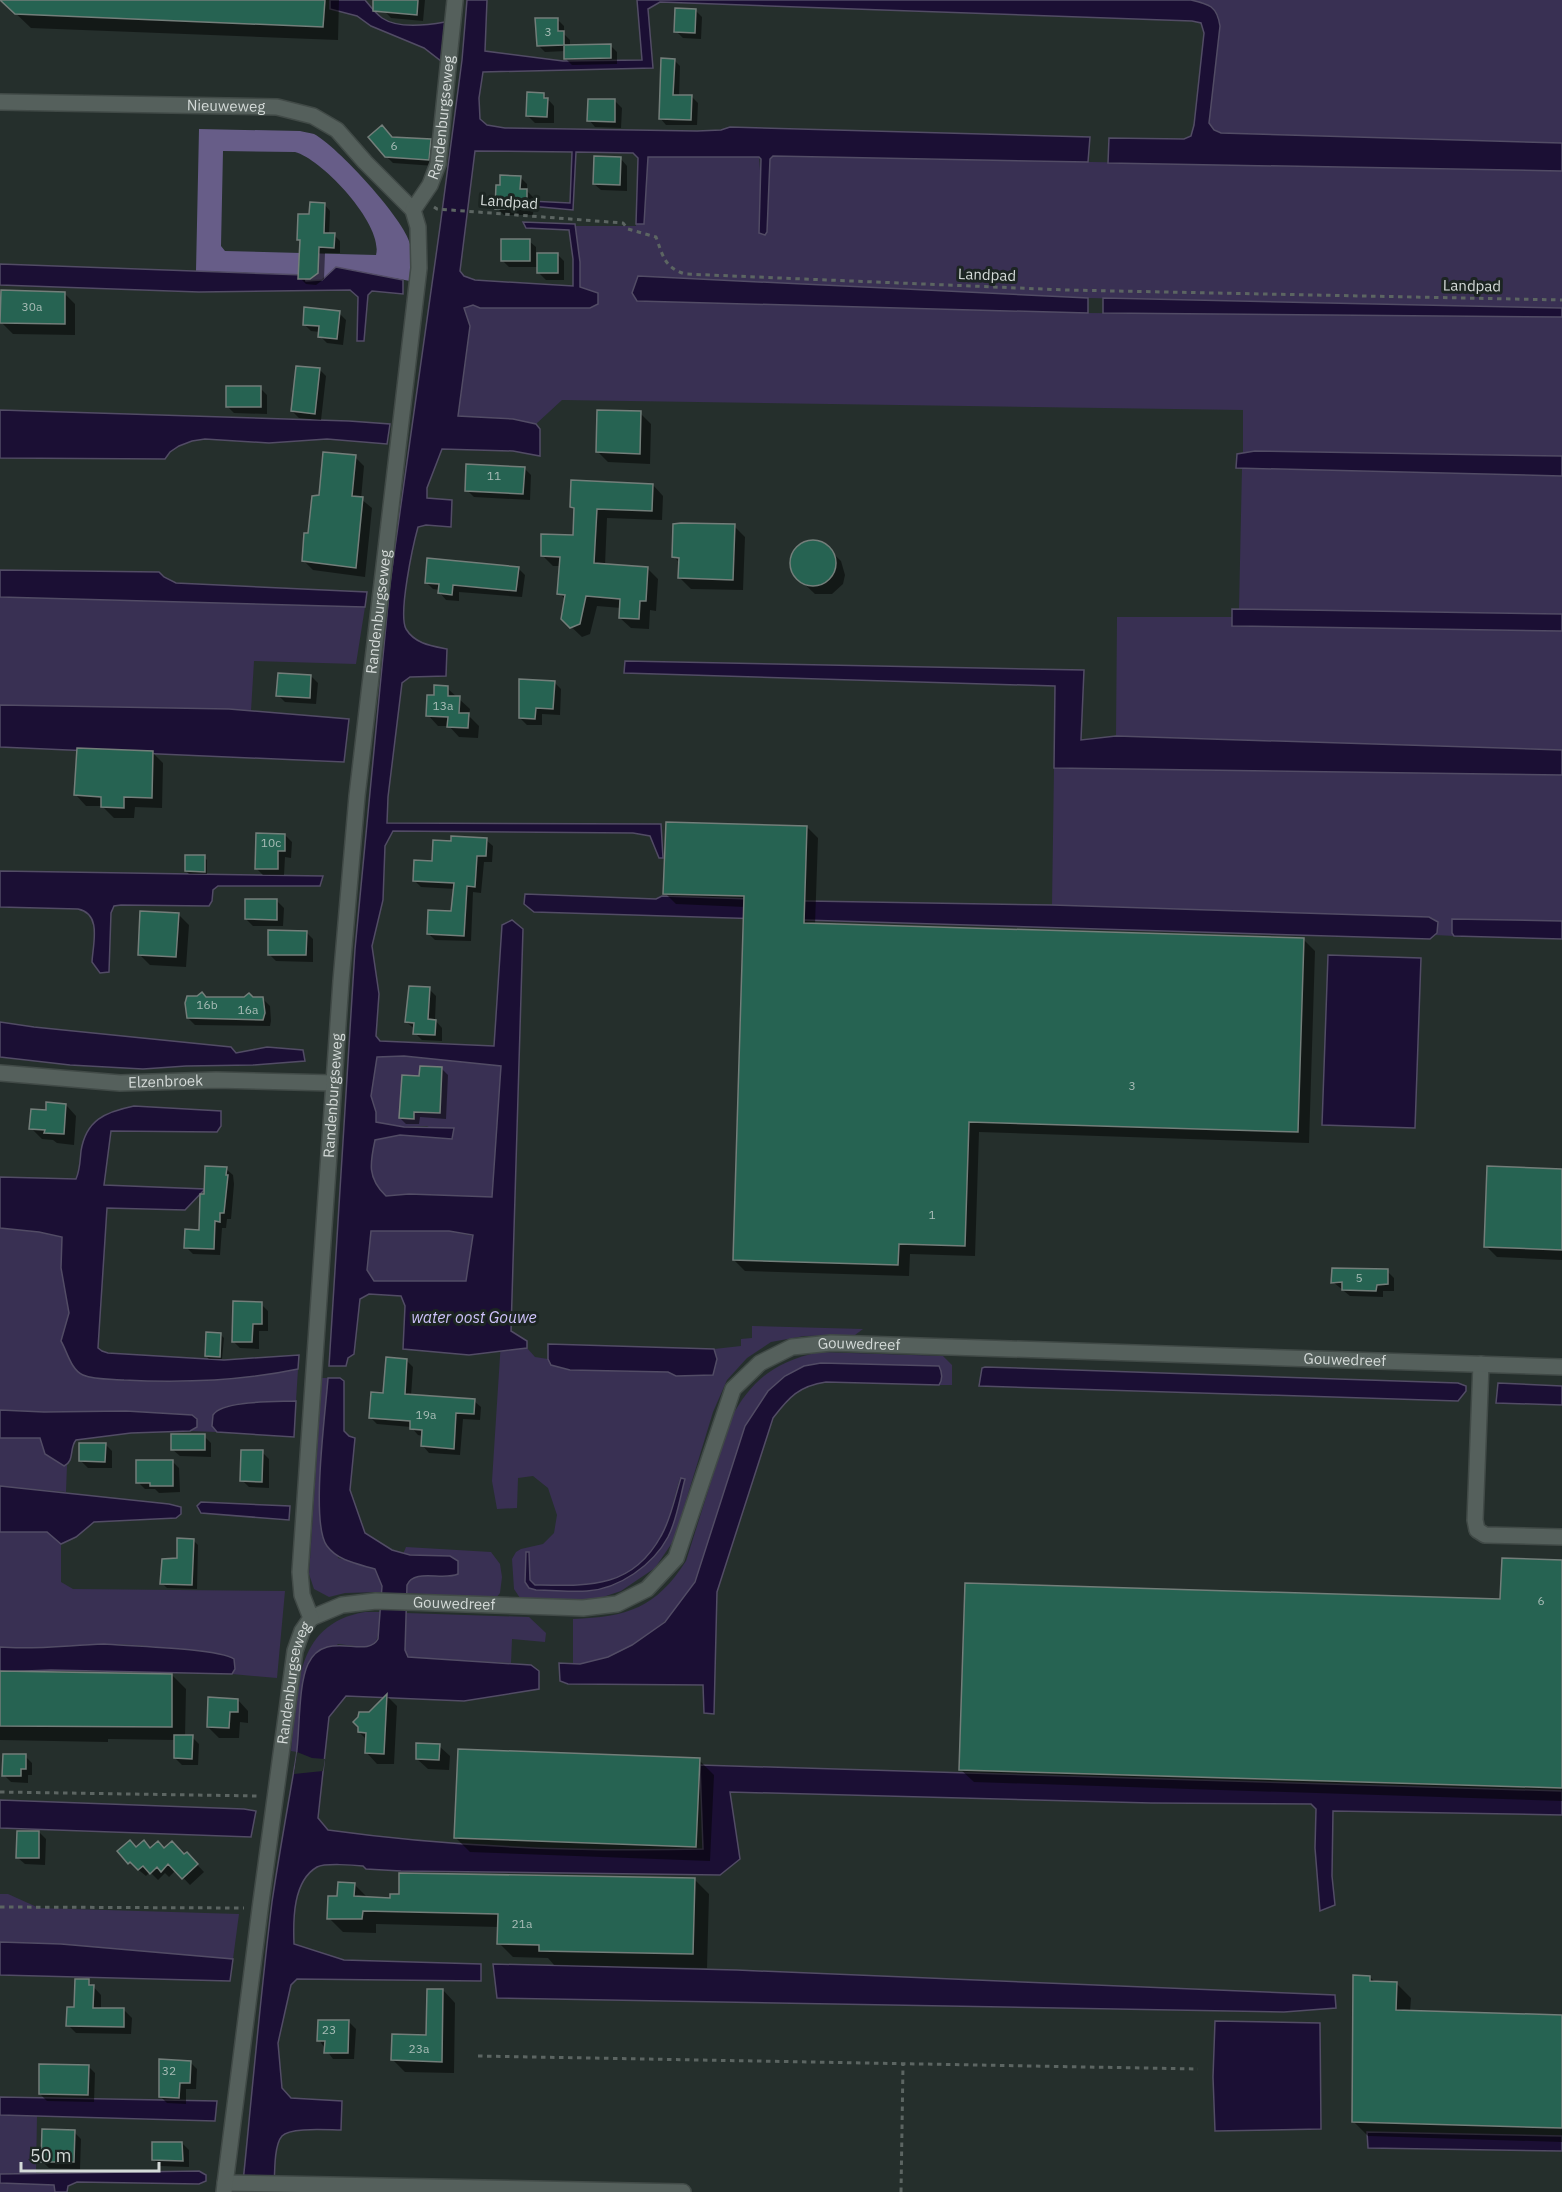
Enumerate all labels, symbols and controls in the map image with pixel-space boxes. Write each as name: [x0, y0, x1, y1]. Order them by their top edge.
house number: 3: [544, 24, 552, 39]
street label: Randenburgseweg: [423, 55, 458, 182]
street label: Nieuweweg: [187, 95, 265, 116]
house number: 6: [390, 138, 398, 153]
street label: Landpad: [479, 190, 539, 213]
street label: Landpad: [958, 264, 1016, 285]
street label: Landpad: [1443, 275, 1501, 296]
house number: 30a: [22, 299, 43, 314]
house number: 11: [487, 468, 501, 483]
street label: Randenburgseweg: [361, 549, 395, 675]
house number: 13a: [433, 698, 454, 713]
house number: 10c: [261, 835, 281, 850]
house number: 16b: [196, 997, 218, 1012]
house number: 16a: [238, 1002, 259, 1017]
street label: Randenburgseweg: [319, 1032, 346, 1159]
street label: Elzenbroek: [128, 1070, 203, 1092]
house number: 3: [1128, 1078, 1136, 1093]
house number: 1: [928, 1207, 936, 1222]
house number: 5: [1355, 1270, 1363, 1285]
water label: water oost Gouwe: [411, 1307, 537, 1327]
street label: Gouwedreef: [817, 1333, 901, 1354]
street label: Gouwedreef: [1303, 1349, 1386, 1370]
house number: 19a: [416, 1407, 437, 1422]
street label: Gouwedreef: [413, 1592, 496, 1614]
house number: 6: [1537, 1593, 1545, 1608]
street label: Randenburgseweg: [272, 1617, 315, 1745]
house number: 21a: [512, 1916, 533, 1931]
house number: 23: [322, 2022, 336, 2037]
house number: 23a: [409, 2041, 430, 2056]
house number: 32: [162, 2063, 176, 2078]
scale bar: [21, 2135, 159, 2173]
text: 50 m: [30, 2144, 72, 2167]

